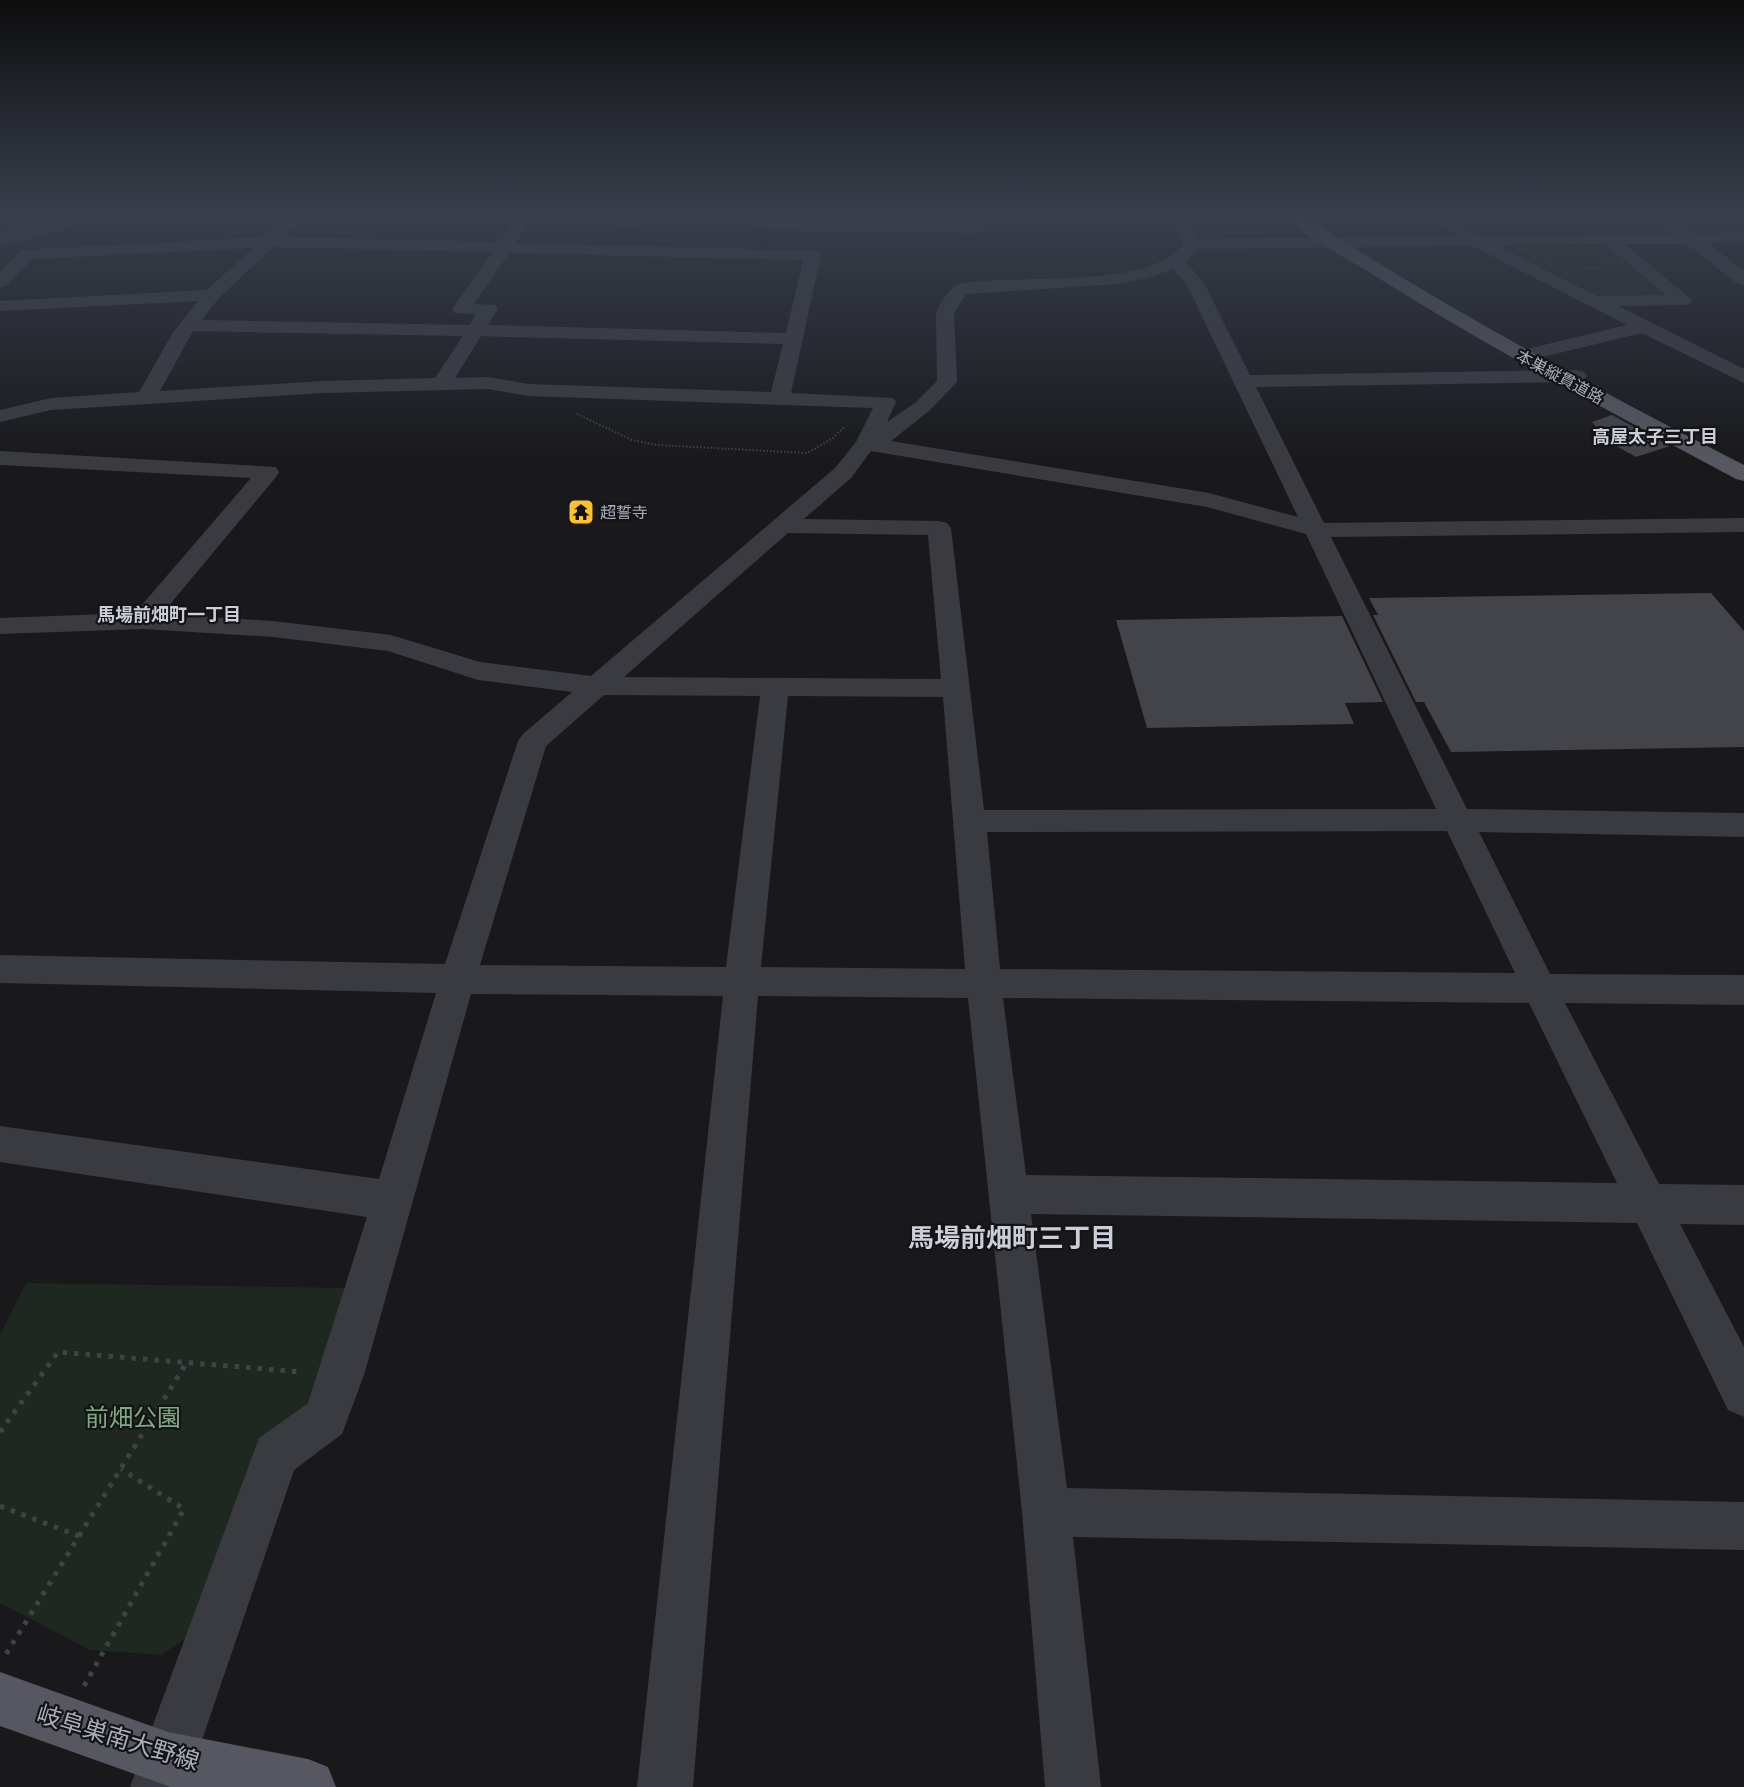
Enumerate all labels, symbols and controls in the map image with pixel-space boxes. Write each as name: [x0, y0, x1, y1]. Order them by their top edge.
street label: 本巣縦貫道路: [1513, 346, 1607, 408]
district label: 高屋太子三丁目: [1592, 426, 1718, 447]
temple icon: 超誓寺: [566, 497, 596, 527]
place label: 超誓寺: [600, 503, 648, 522]
district label: 馬場前畑町一丁目: [97, 604, 241, 625]
district label: 馬場前畑町三丁目: [908, 1223, 1116, 1253]
park label: 前畑公園: [85, 1404, 181, 1432]
street label: 岐阜巣南大野線: [34, 1700, 202, 1776]

